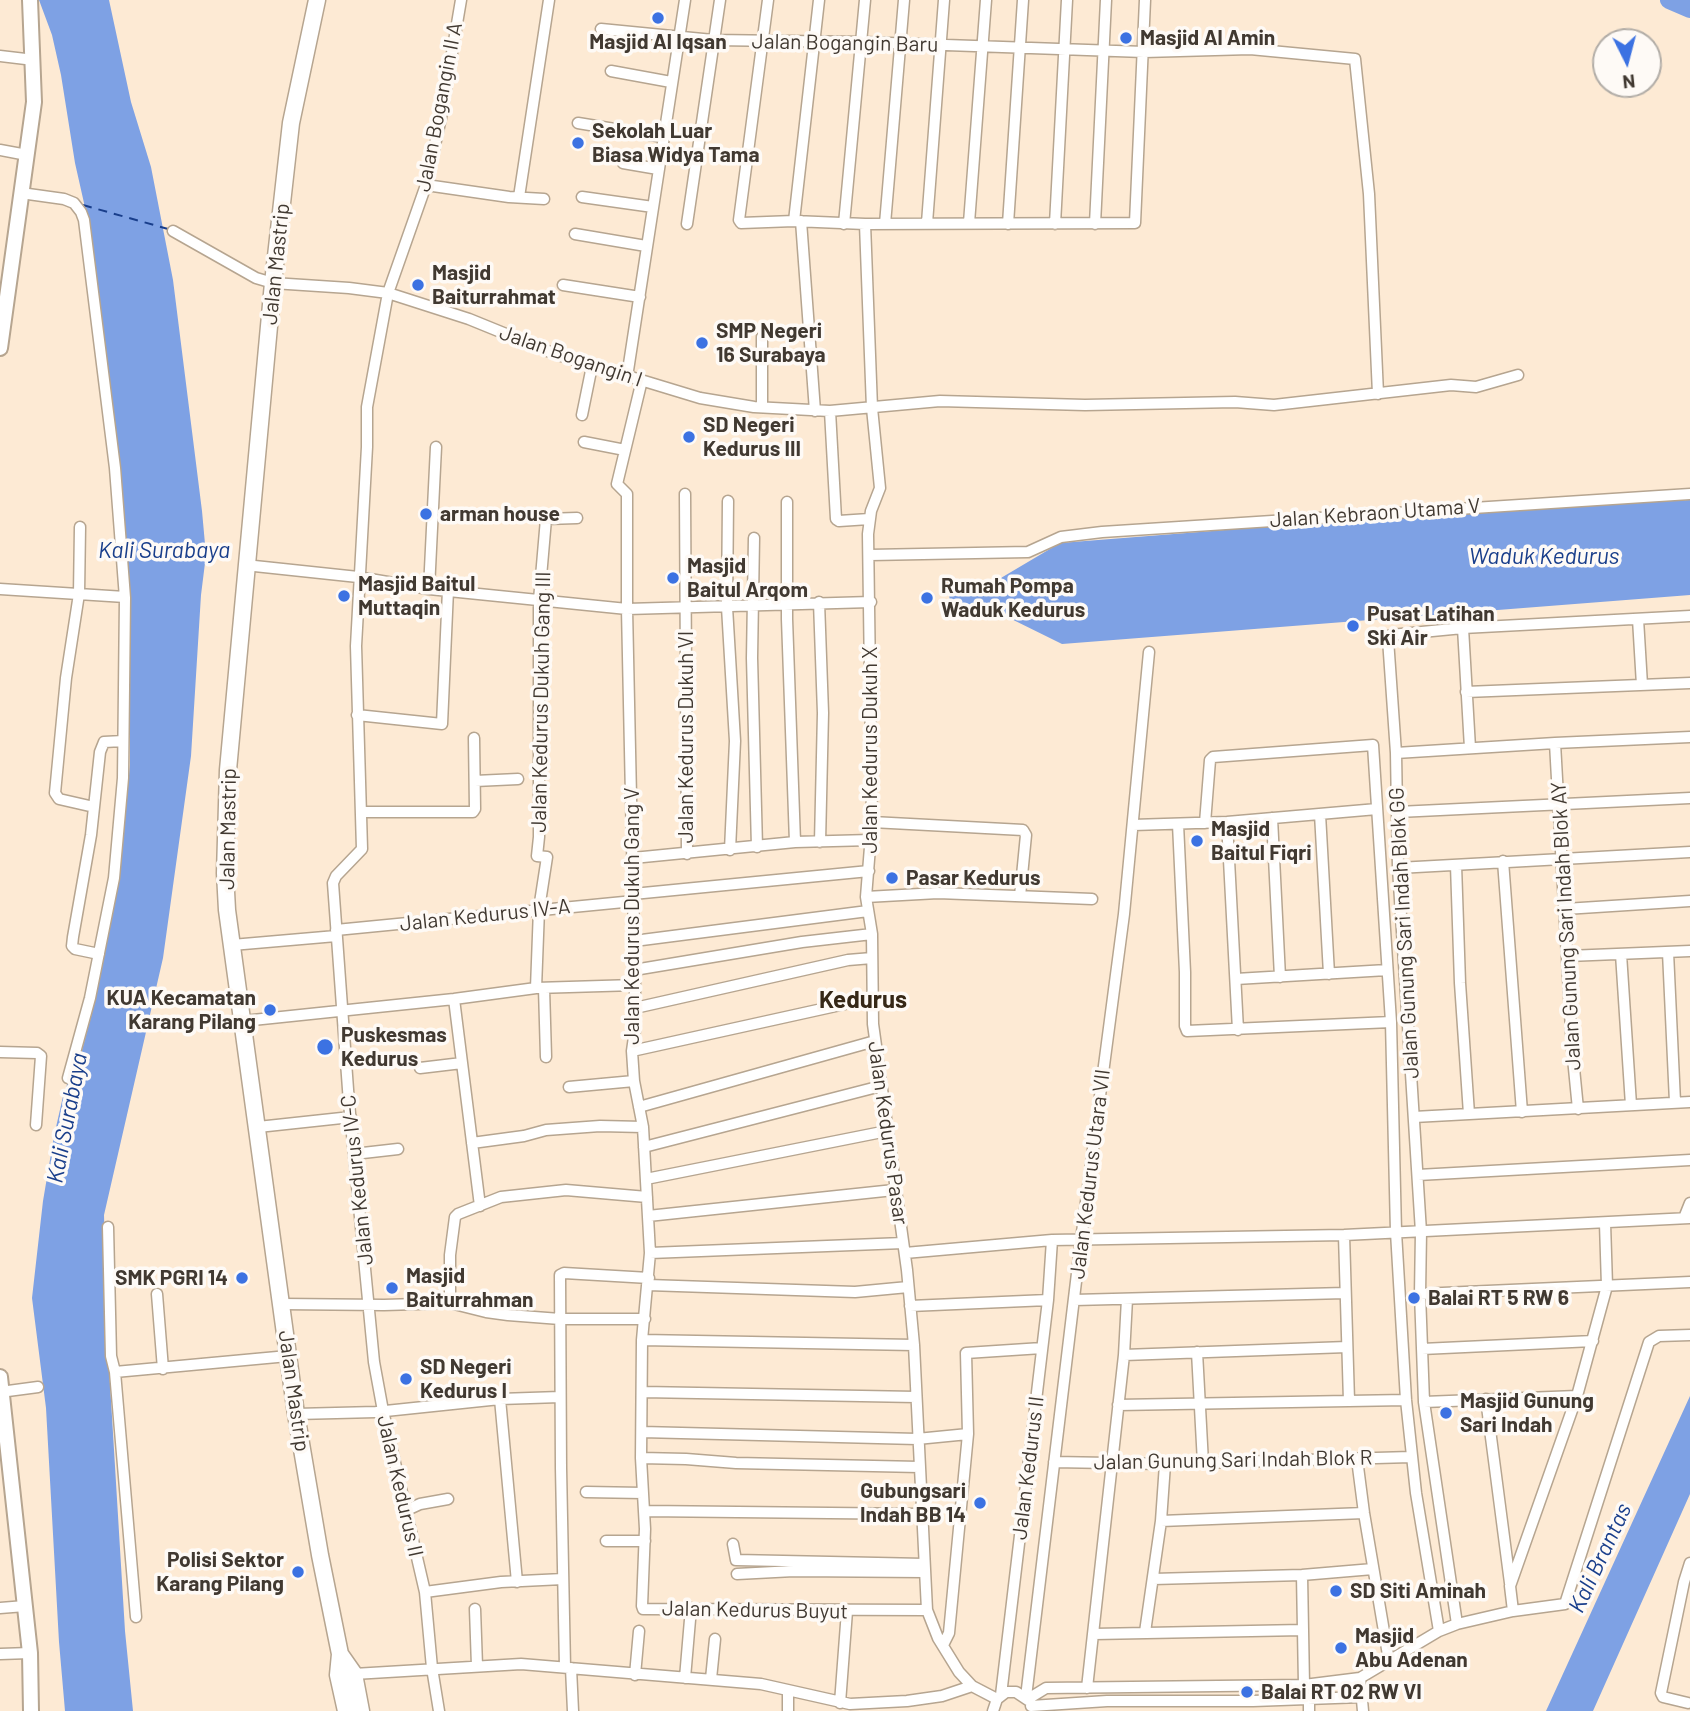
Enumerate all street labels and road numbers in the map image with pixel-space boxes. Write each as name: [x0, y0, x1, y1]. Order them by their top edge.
street label: Jalan Bogangin II A: [410, 20, 468, 194]
street label: Jalan Bogangin Baru: [751, 29, 939, 57]
street label: Jalan Mastrip: [257, 202, 295, 326]
street label: Jalan Bogangin I: [496, 320, 646, 392]
street label: Jalan Kebraon Utama V: [1269, 493, 1481, 533]
street label: Jalan Kedurus Dukuh Gang III: [526, 571, 556, 833]
street label: Jalan Kedurus Dukuh VI: [673, 631, 699, 843]
street label: Jalan Kedurus Dukuh X: [857, 646, 883, 854]
street label: Jalan Mastrip: [214, 768, 242, 890]
street label: Jalan Gunung Sari Indah Blok AY: [1546, 781, 1586, 1071]
street label: Jalan Kedurus Dukuh Gang V: [619, 787, 645, 1045]
street label: Jalan Gunung Sari Indah Blok GG: [1384, 787, 1424, 1079]
street label: Jalan Kedurus IV-A: [398, 894, 572, 936]
street label: Jalan Kedurus Pasar: [863, 1040, 913, 1226]
street label: Jalan Kedurus Utara VII: [1065, 1068, 1115, 1280]
street label: Jalan Kedurus IV-C: [336, 1093, 378, 1267]
street label: Jalan Mastrip: [273, 1329, 315, 1453]
street label: Jalan Kedurus II: [1007, 1395, 1049, 1541]
street label: Jalan Kedurus II: [371, 1413, 429, 1559]
street label: Jalan Gunung Sari Indah Blok R: [1093, 1445, 1373, 1475]
street label: Jalan Kedurus Buyut: [662, 1596, 848, 1624]

